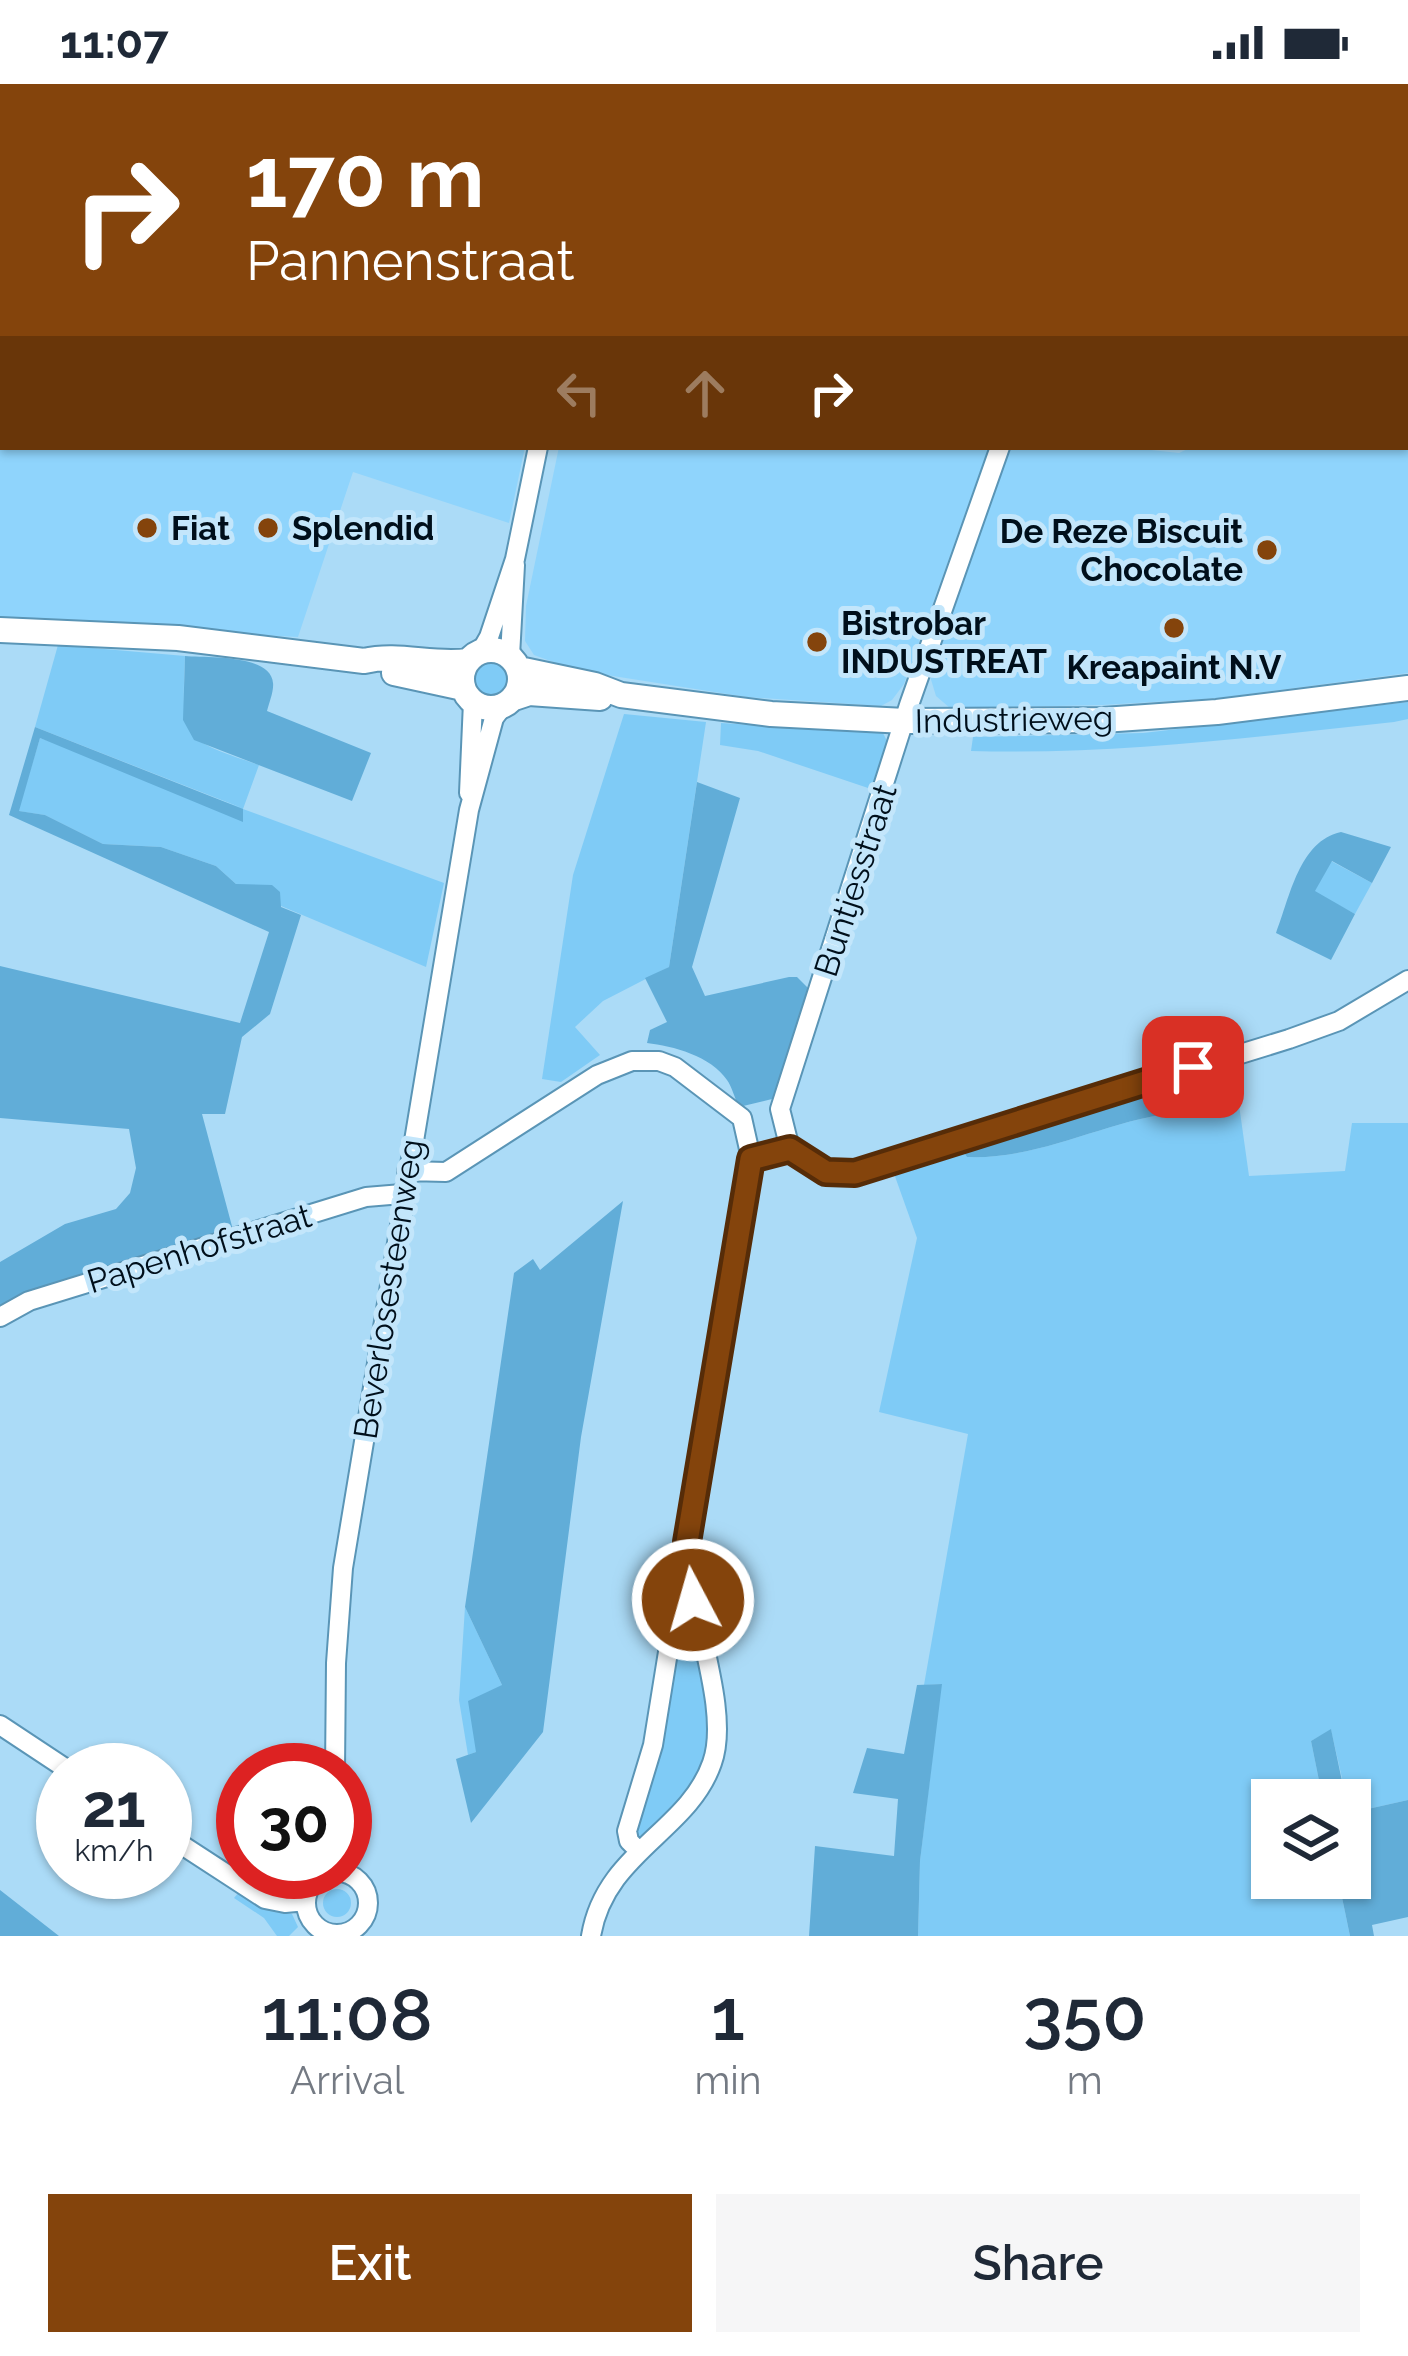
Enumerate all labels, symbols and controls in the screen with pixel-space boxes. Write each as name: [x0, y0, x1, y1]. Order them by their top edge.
text: 11:07: [60, 16, 168, 69]
text: 170 m: [246, 128, 485, 227]
icon: right: [48, 132, 204, 288]
text: Pannenstraat: [246, 229, 575, 293]
icon: left: [546, 360, 612, 426]
icon: ahead: [672, 360, 738, 426]
icon: right: [798, 360, 864, 426]
place label: Fiat: [171, 509, 230, 548]
place label: Splendid: [292, 509, 434, 548]
place label: De Reze Biscuit Chocolate: [1000, 512, 1243, 589]
marker: Fiat: [134, 515, 160, 541]
marker: Splendid: [255, 515, 281, 541]
marker: De Reze Biscuit Chocolate: [1254, 537, 1280, 563]
place label: Bistrobar INDUSTREAT: [841, 604, 1047, 681]
marker: Kreapaint N.V: [1161, 615, 1187, 641]
marker: Bistrobar INDUSTREAT: [804, 629, 830, 655]
place label: Kreapaint N.V: [1067, 648, 1282, 687]
street label: Industrieweg: [915, 698, 1113, 741]
street label: Buntjesstraat: [806, 779, 905, 981]
pin: [1142, 1016, 1244, 1118]
icon: arrive: [1160, 1034, 1226, 1100]
street label: Beverlosesteenweg: [346, 1136, 431, 1442]
street label: Papenhofstraat: [82, 1196, 316, 1301]
position arrow: [630, 1537, 756, 1663]
speed limit sign: 30: [216, 1743, 372, 1899]
text: 21: [82, 1771, 146, 1841]
map controls: [1251, 1779, 1371, 1899]
button: layers: [1251, 1779, 1371, 1899]
text: km/h: [74, 1833, 154, 1868]
text: 11:08: [262, 1972, 433, 2057]
text: 1: [711, 1972, 745, 2057]
text: 350: [1023, 1972, 1146, 2057]
text: Arrival: [290, 2057, 404, 2103]
text: min: [694, 2057, 762, 2103]
text: m: [1067, 2057, 1103, 2103]
button: Exit: [48, 2194, 692, 2332]
button: Share: [716, 2194, 1360, 2332]

